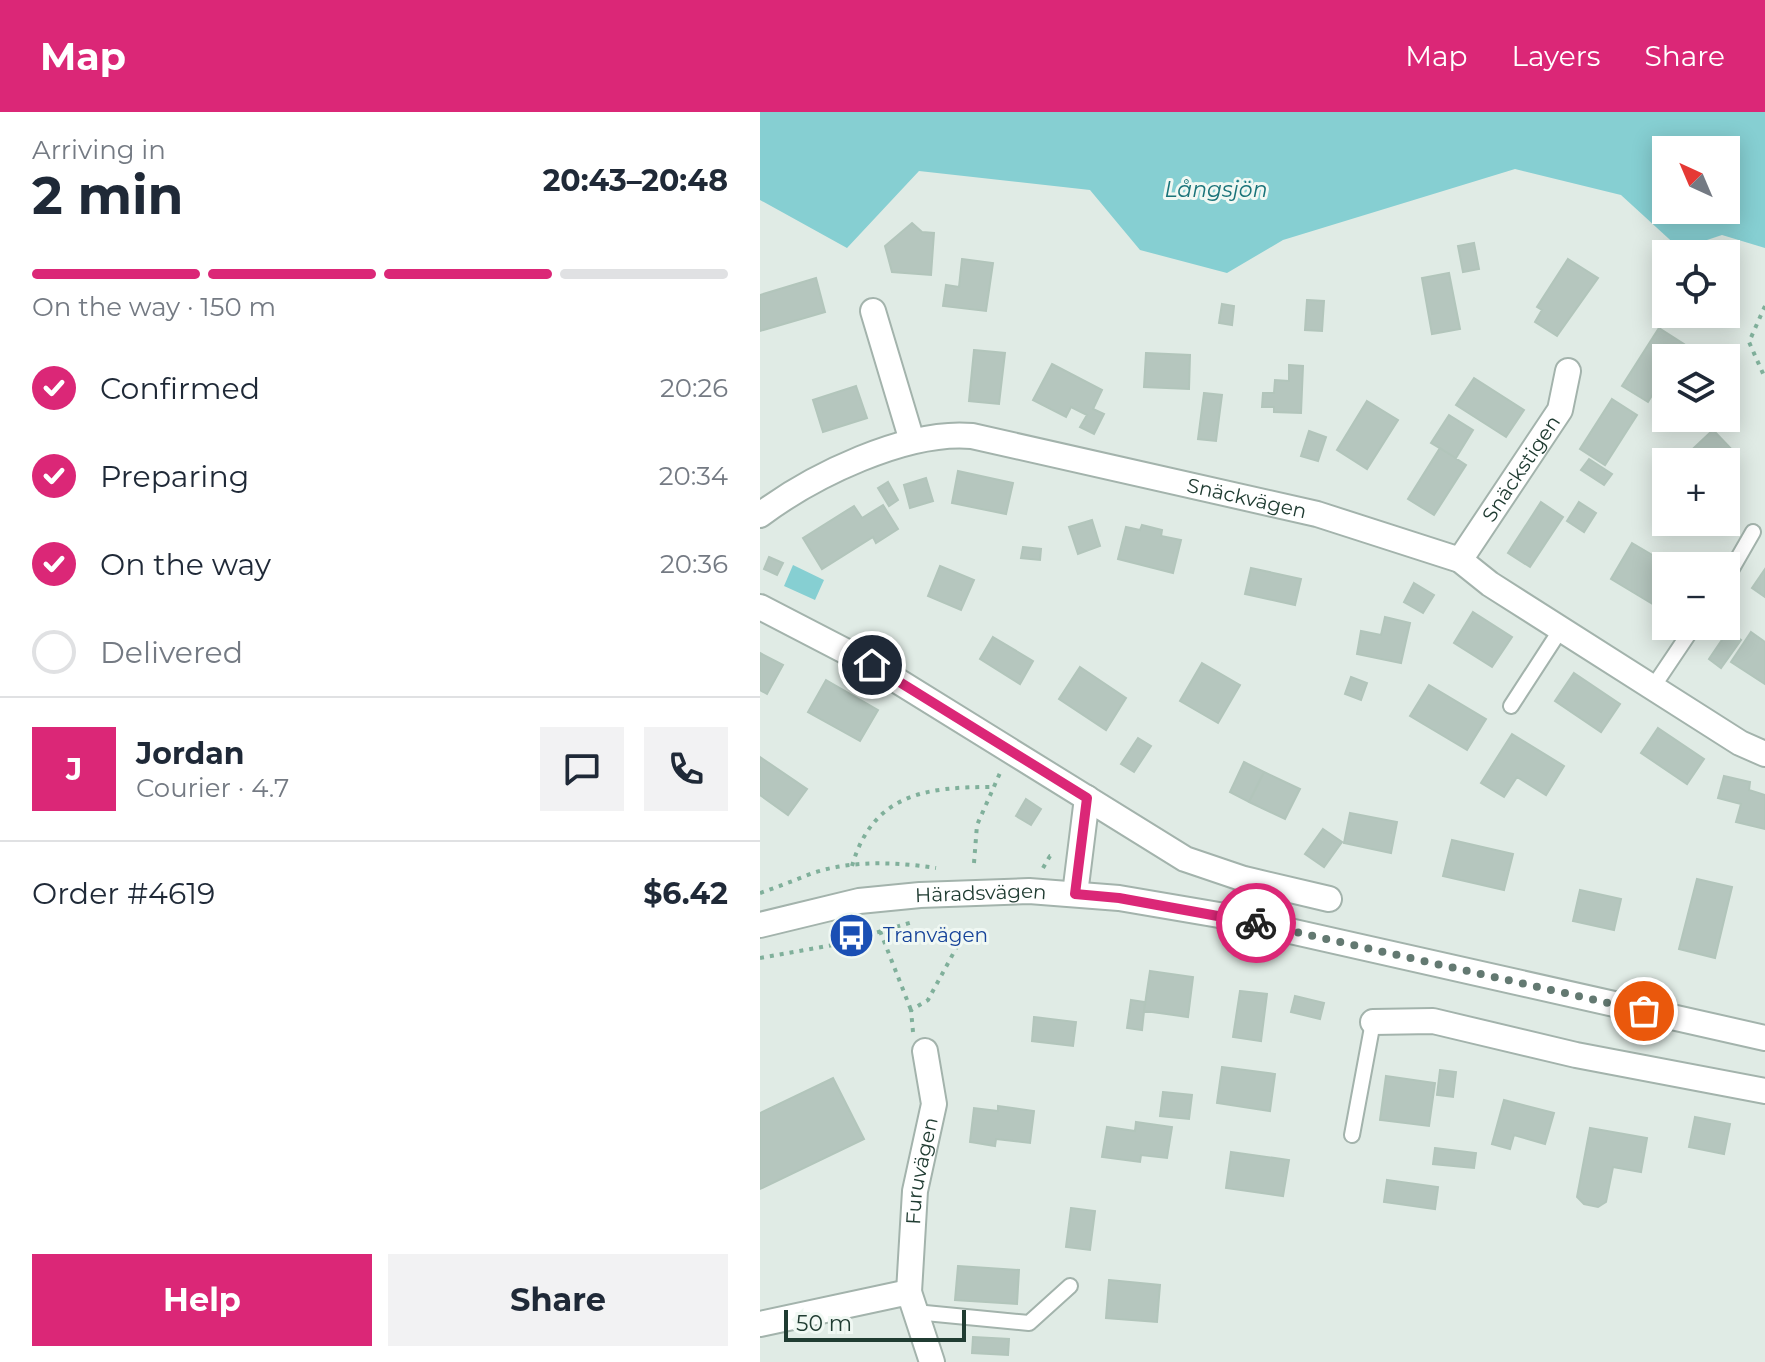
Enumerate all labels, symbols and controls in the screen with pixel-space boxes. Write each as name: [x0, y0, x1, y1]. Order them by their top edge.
text: Map: [40, 33, 126, 80]
text: Map: [1405, 39, 1468, 73]
text: Layers: [1512, 39, 1601, 73]
text: Share: [1645, 39, 1725, 73]
text: Arriving in: [32, 134, 166, 166]
north arrow: [1652, 136, 1740, 224]
map controls: [1652, 136, 1740, 640]
text: 20:43–20:48: [543, 162, 728, 199]
text: 2 min: [32, 164, 184, 227]
water label: Långsjön: [1164, 176, 1268, 203]
button: locate: [1652, 240, 1740, 328]
text: On the way · 150 m: [32, 291, 276, 323]
button: layers: [1652, 344, 1740, 432]
icon: check: [32, 366, 76, 410]
text: Confirmed: [100, 370, 260, 407]
text: 20:26: [660, 372, 728, 404]
street label: Snäckstigen: [1477, 411, 1565, 526]
button: +: [1652, 448, 1740, 536]
icon: check: [32, 454, 76, 498]
text: Preparing: [100, 458, 249, 495]
text: 20:34: [659, 460, 728, 492]
street label: Snäckvägen: [1185, 473, 1309, 523]
icon: check: [32, 542, 76, 586]
text: On the way: [100, 546, 271, 583]
text: 20:36: [660, 548, 728, 580]
button: −: [1652, 552, 1740, 640]
pin: [838, 631, 906, 699]
text: Delivered: [100, 634, 243, 671]
icon: home: [850, 643, 894, 687]
button: chat: [540, 727, 624, 811]
button: phone: [644, 727, 728, 811]
text: Jordan: [136, 735, 245, 772]
text: J: [66, 751, 82, 788]
text: Courier · 4.7: [136, 772, 289, 804]
text: Order #4619: [32, 875, 215, 912]
text: $6.42: [643, 875, 728, 912]
street label: Häradsvägen: [914, 879, 1048, 907]
courier: [1216, 883, 1296, 963]
icon: bike: [1234, 901, 1278, 945]
bus stop icon: Tranvägen: [828, 911, 876, 959]
place label: Tranvägen: [883, 923, 988, 947]
pin: [1610, 977, 1678, 1045]
icon: bag: [1622, 989, 1666, 1033]
street label: Furuvägen: [901, 1115, 943, 1225]
button: Help: [32, 1254, 372, 1346]
button: Share: [388, 1254, 728, 1346]
scale bar: [784, 1306, 966, 1342]
text: 50 m: [796, 1310, 852, 1337]

